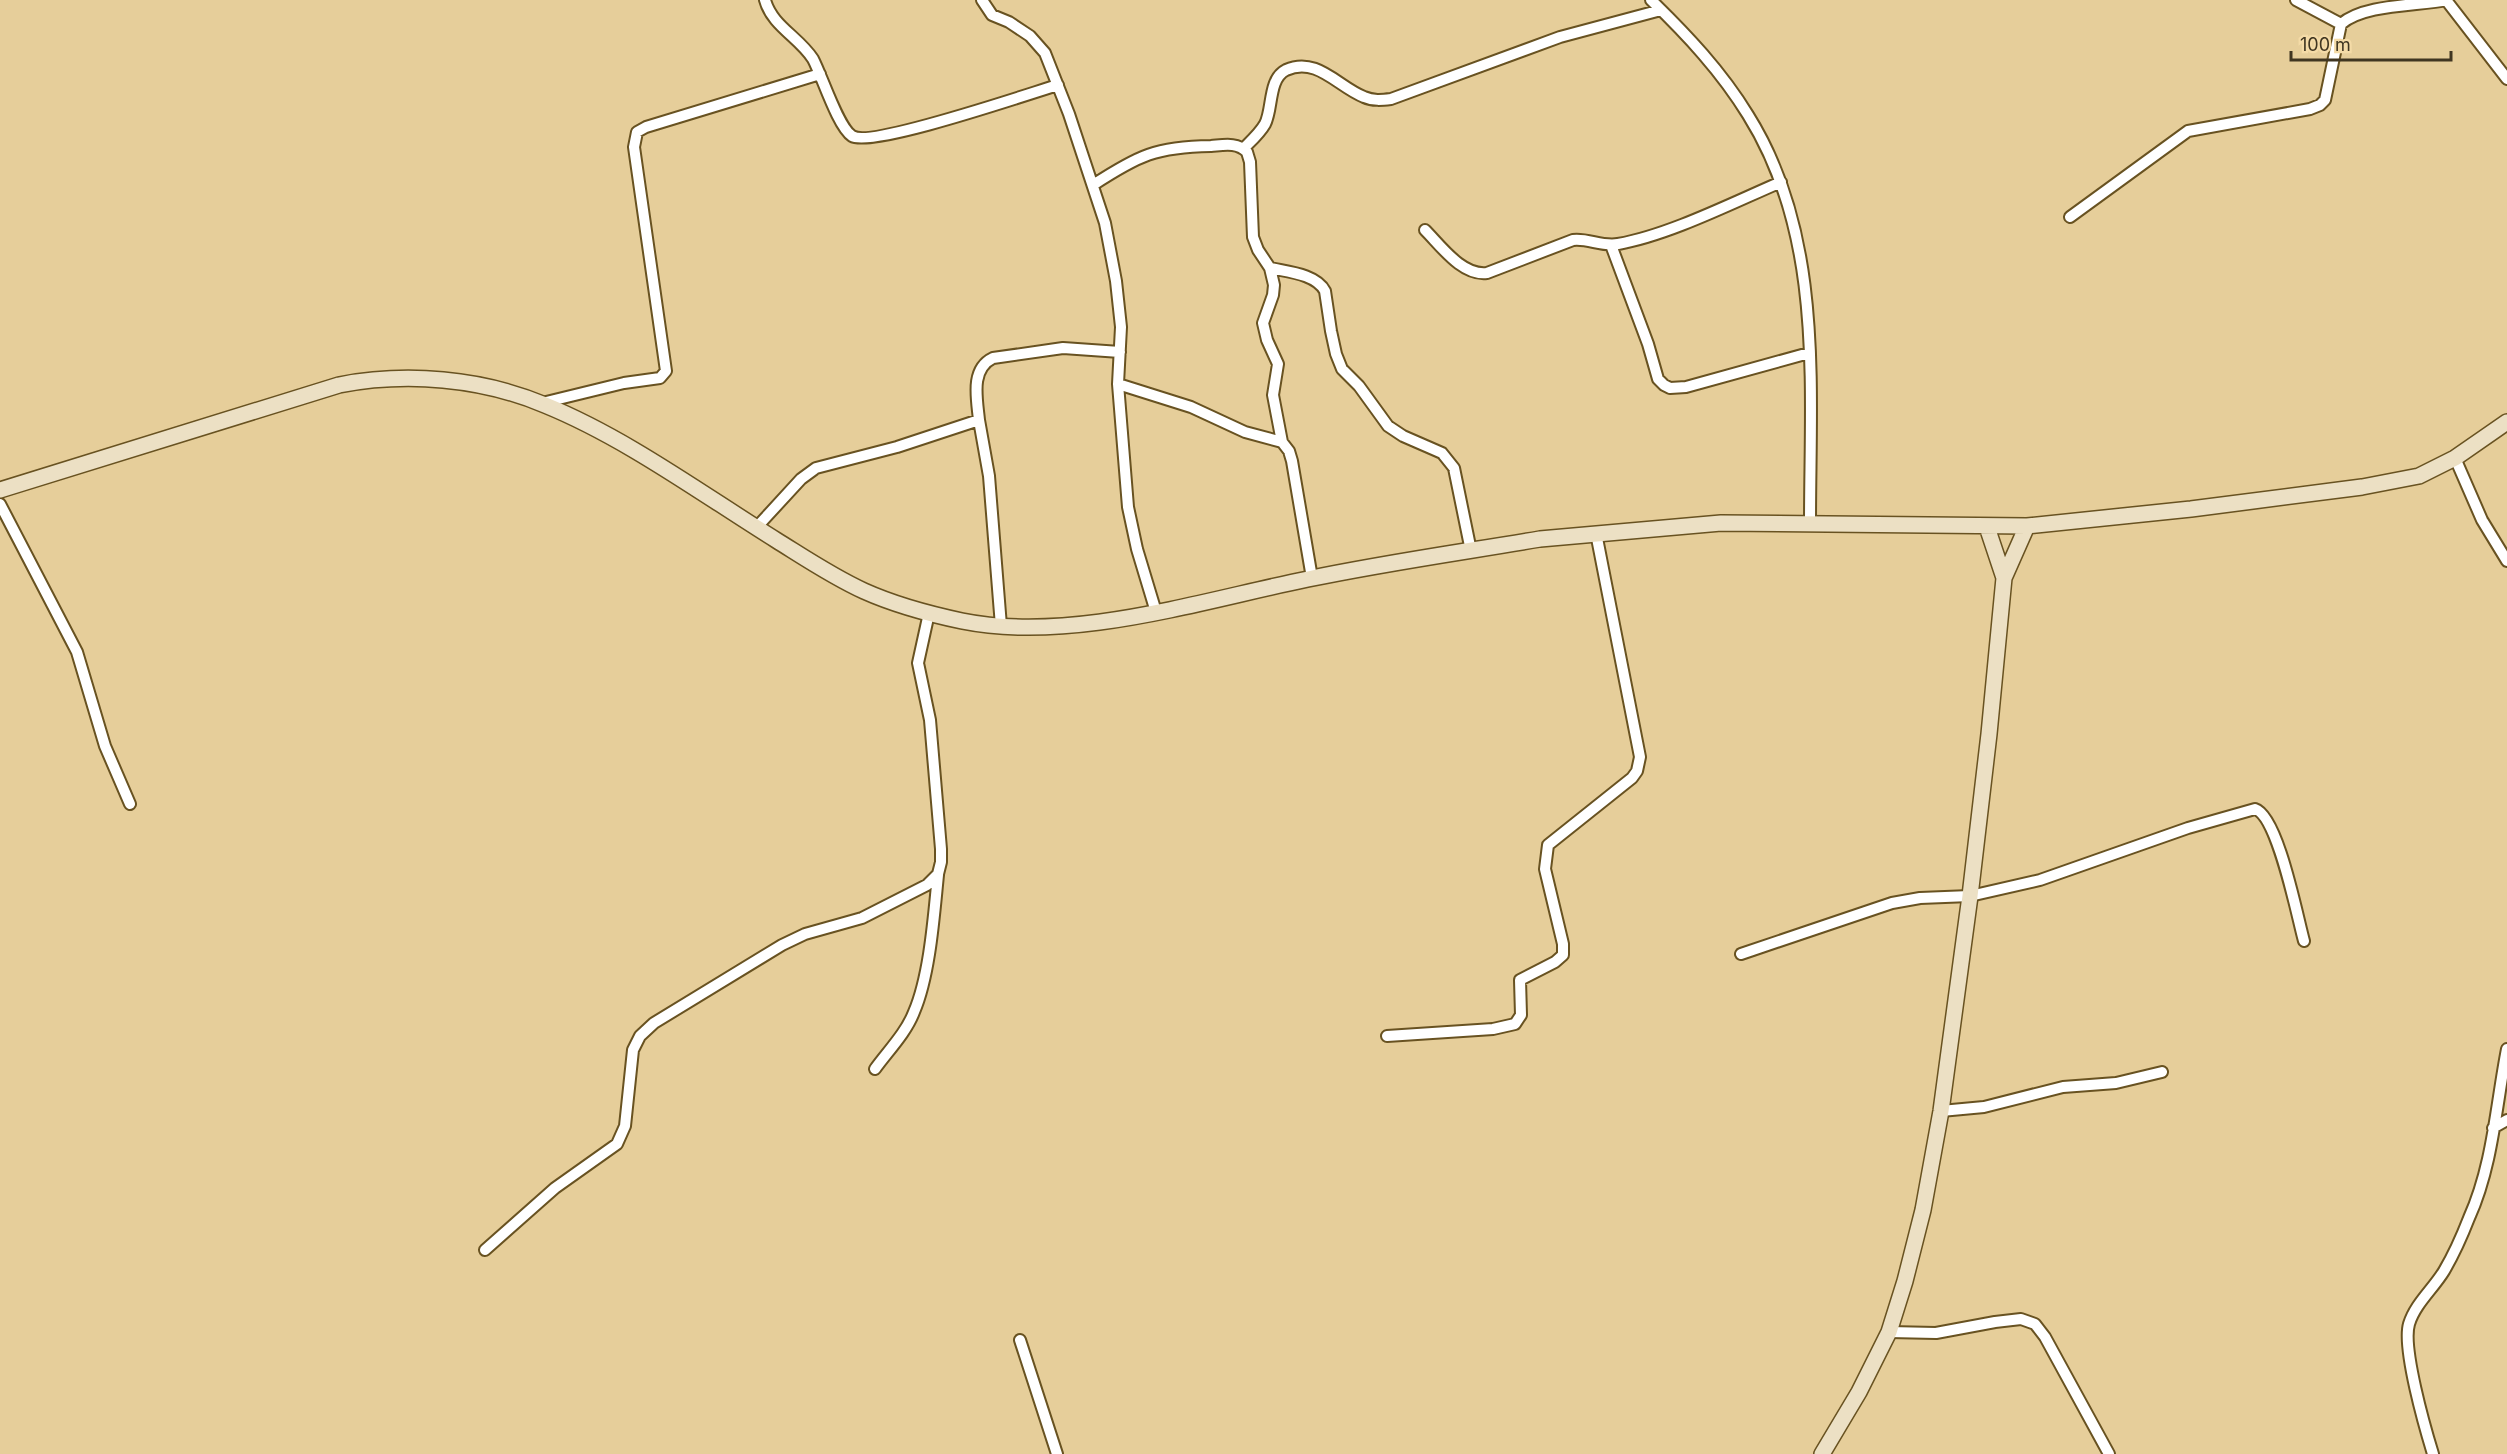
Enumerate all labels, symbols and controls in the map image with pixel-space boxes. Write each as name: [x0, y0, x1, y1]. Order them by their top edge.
scale bar: [2291, 24, 2452, 62]
text: 100 m: [2300, 34, 2351, 55]

